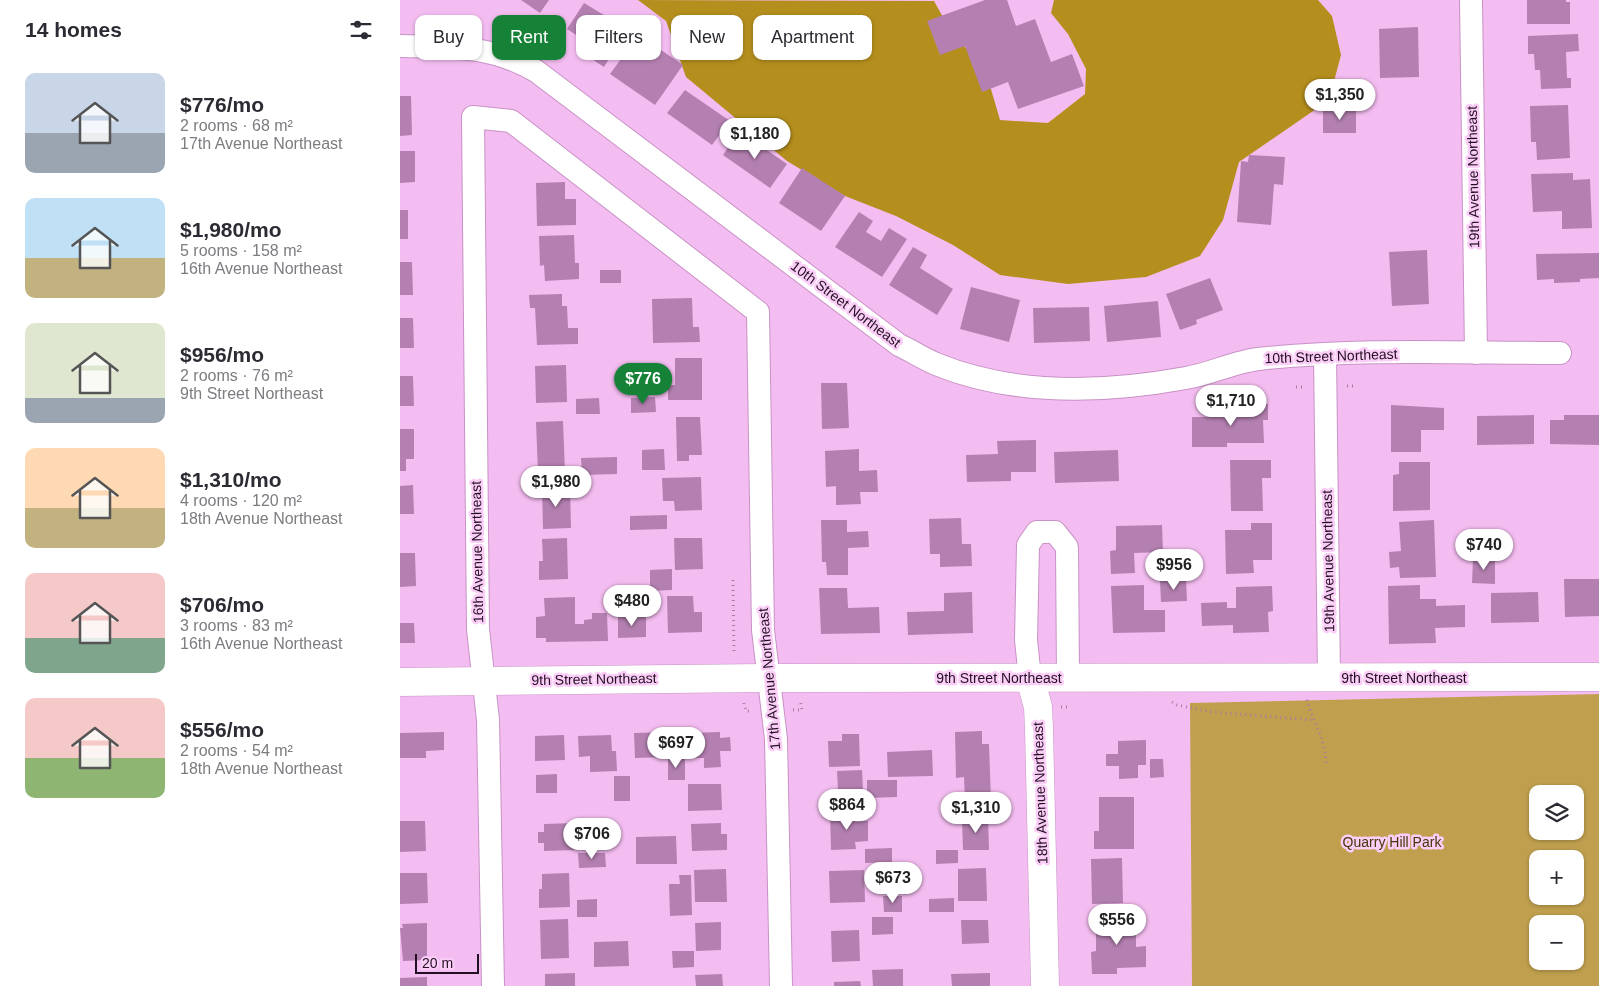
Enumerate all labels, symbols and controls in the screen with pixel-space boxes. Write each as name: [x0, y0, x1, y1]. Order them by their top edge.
chip: Buy: [415, 15, 482, 60]
chip: Rent: [492, 15, 566, 60]
chip: Filters: [576, 15, 661, 60]
chip: New: [671, 15, 743, 60]
chip: Apartment: [753, 15, 872, 60]
icon: filters: [347, 16, 375, 44]
text: 14 homes: [25, 18, 122, 41]
pin: $1,350: [1299, 78, 1381, 121]
text: $1,350: [1316, 86, 1364, 103]
icon: home: [65, 93, 125, 153]
text: $776/mo: [180, 93, 264, 116]
street label: 19th Avenue Northeast: [1464, 106, 1482, 248]
text: 2 rooms · 68 m²: [180, 117, 293, 134]
pin: $1,180: [714, 118, 796, 160]
text: $1,180: [731, 125, 779, 142]
text: 17th Avenue Northeast: [180, 135, 343, 152]
icon: home: [65, 218, 125, 278]
text: $1,980/mo: [180, 218, 282, 241]
text: 5 rooms · 158 m²: [180, 242, 302, 259]
street label: 10th Street Northeast: [788, 258, 904, 350]
text: 16th Avenue Northeast: [180, 260, 343, 277]
icon: home: [65, 343, 125, 403]
text: $956/mo: [180, 343, 264, 366]
street label: 10th Street Northeast: [1264, 346, 1398, 366]
pin: $776: [613, 362, 673, 405]
text: 2 rooms · 76 m²: [180, 367, 293, 384]
text: $776: [625, 370, 661, 387]
pin: $1,710: [1190, 384, 1272, 427]
text: 9th Street Northeast: [180, 385, 323, 402]
text: $1,710: [1207, 392, 1255, 409]
pin: $1,980: [515, 466, 597, 508]
icon: home: [65, 468, 125, 528]
text: $1,310/mo: [180, 468, 282, 491]
text: $1,980: [532, 473, 580, 490]
street label: 16th Avenue Northeast: [468, 481, 486, 623]
street label: 19th Avenue Northeast: [1319, 490, 1337, 632]
text: 4 rooms · 120 m²: [180, 492, 302, 509]
text: 18th Avenue Northeast: [180, 510, 343, 527]
pin: $740: [1454, 528, 1514, 571]
text: $740: [1466, 536, 1502, 553]
pin: $956: [1144, 548, 1204, 591]
text: $956: [1156, 556, 1192, 573]
pin: $480: [602, 584, 662, 627]
text: $480: [614, 592, 650, 609]
icon: home: [65, 593, 125, 653]
text: $706/mo: [180, 593, 264, 616]
street label: 17th Avenue Northeast: [755, 607, 783, 751]
text: 3 rooms · 83 m²: [180, 617, 293, 634]
text: 16th Avenue Northeast: [180, 635, 343, 652]
street label: 9th Street Northeast: [531, 670, 657, 688]
street label: 9th Street Northeast: [936, 670, 1062, 686]
street label: 9th Street Northeast: [1341, 670, 1467, 686]
icon: home: [65, 718, 125, 778]
text: $556/mo: [180, 718, 264, 741]
street label: 18th Avenue Northeast: [1030, 722, 1050, 864]
pin: $697: [646, 726, 706, 769]
text: $697: [658, 734, 694, 751]
text: 2 rooms · 54 m²: [180, 742, 293, 759]
text: 18th Avenue Northeast: [180, 760, 343, 777]
map controls: [1529, 785, 1584, 970]
button: layers: [1529, 785, 1584, 840]
pin: $864: [817, 788, 877, 831]
pin: $1,310: [935, 792, 1017, 834]
text: $864: [829, 796, 865, 813]
text: $1,310: [952, 799, 1000, 816]
pin: $706: [562, 818, 622, 860]
text: $706: [574, 825, 610, 842]
park label: Quarry Hill Park: [1343, 834, 1442, 850]
button: +: [1529, 850, 1584, 905]
pin: $673: [863, 862, 923, 904]
text: $673: [875, 869, 911, 886]
pin: $556: [1087, 904, 1147, 946]
text: $556: [1099, 911, 1135, 928]
button: −: [1529, 915, 1584, 970]
scale bar: [415, 951, 479, 974]
text: 20 m: [422, 955, 453, 971]

